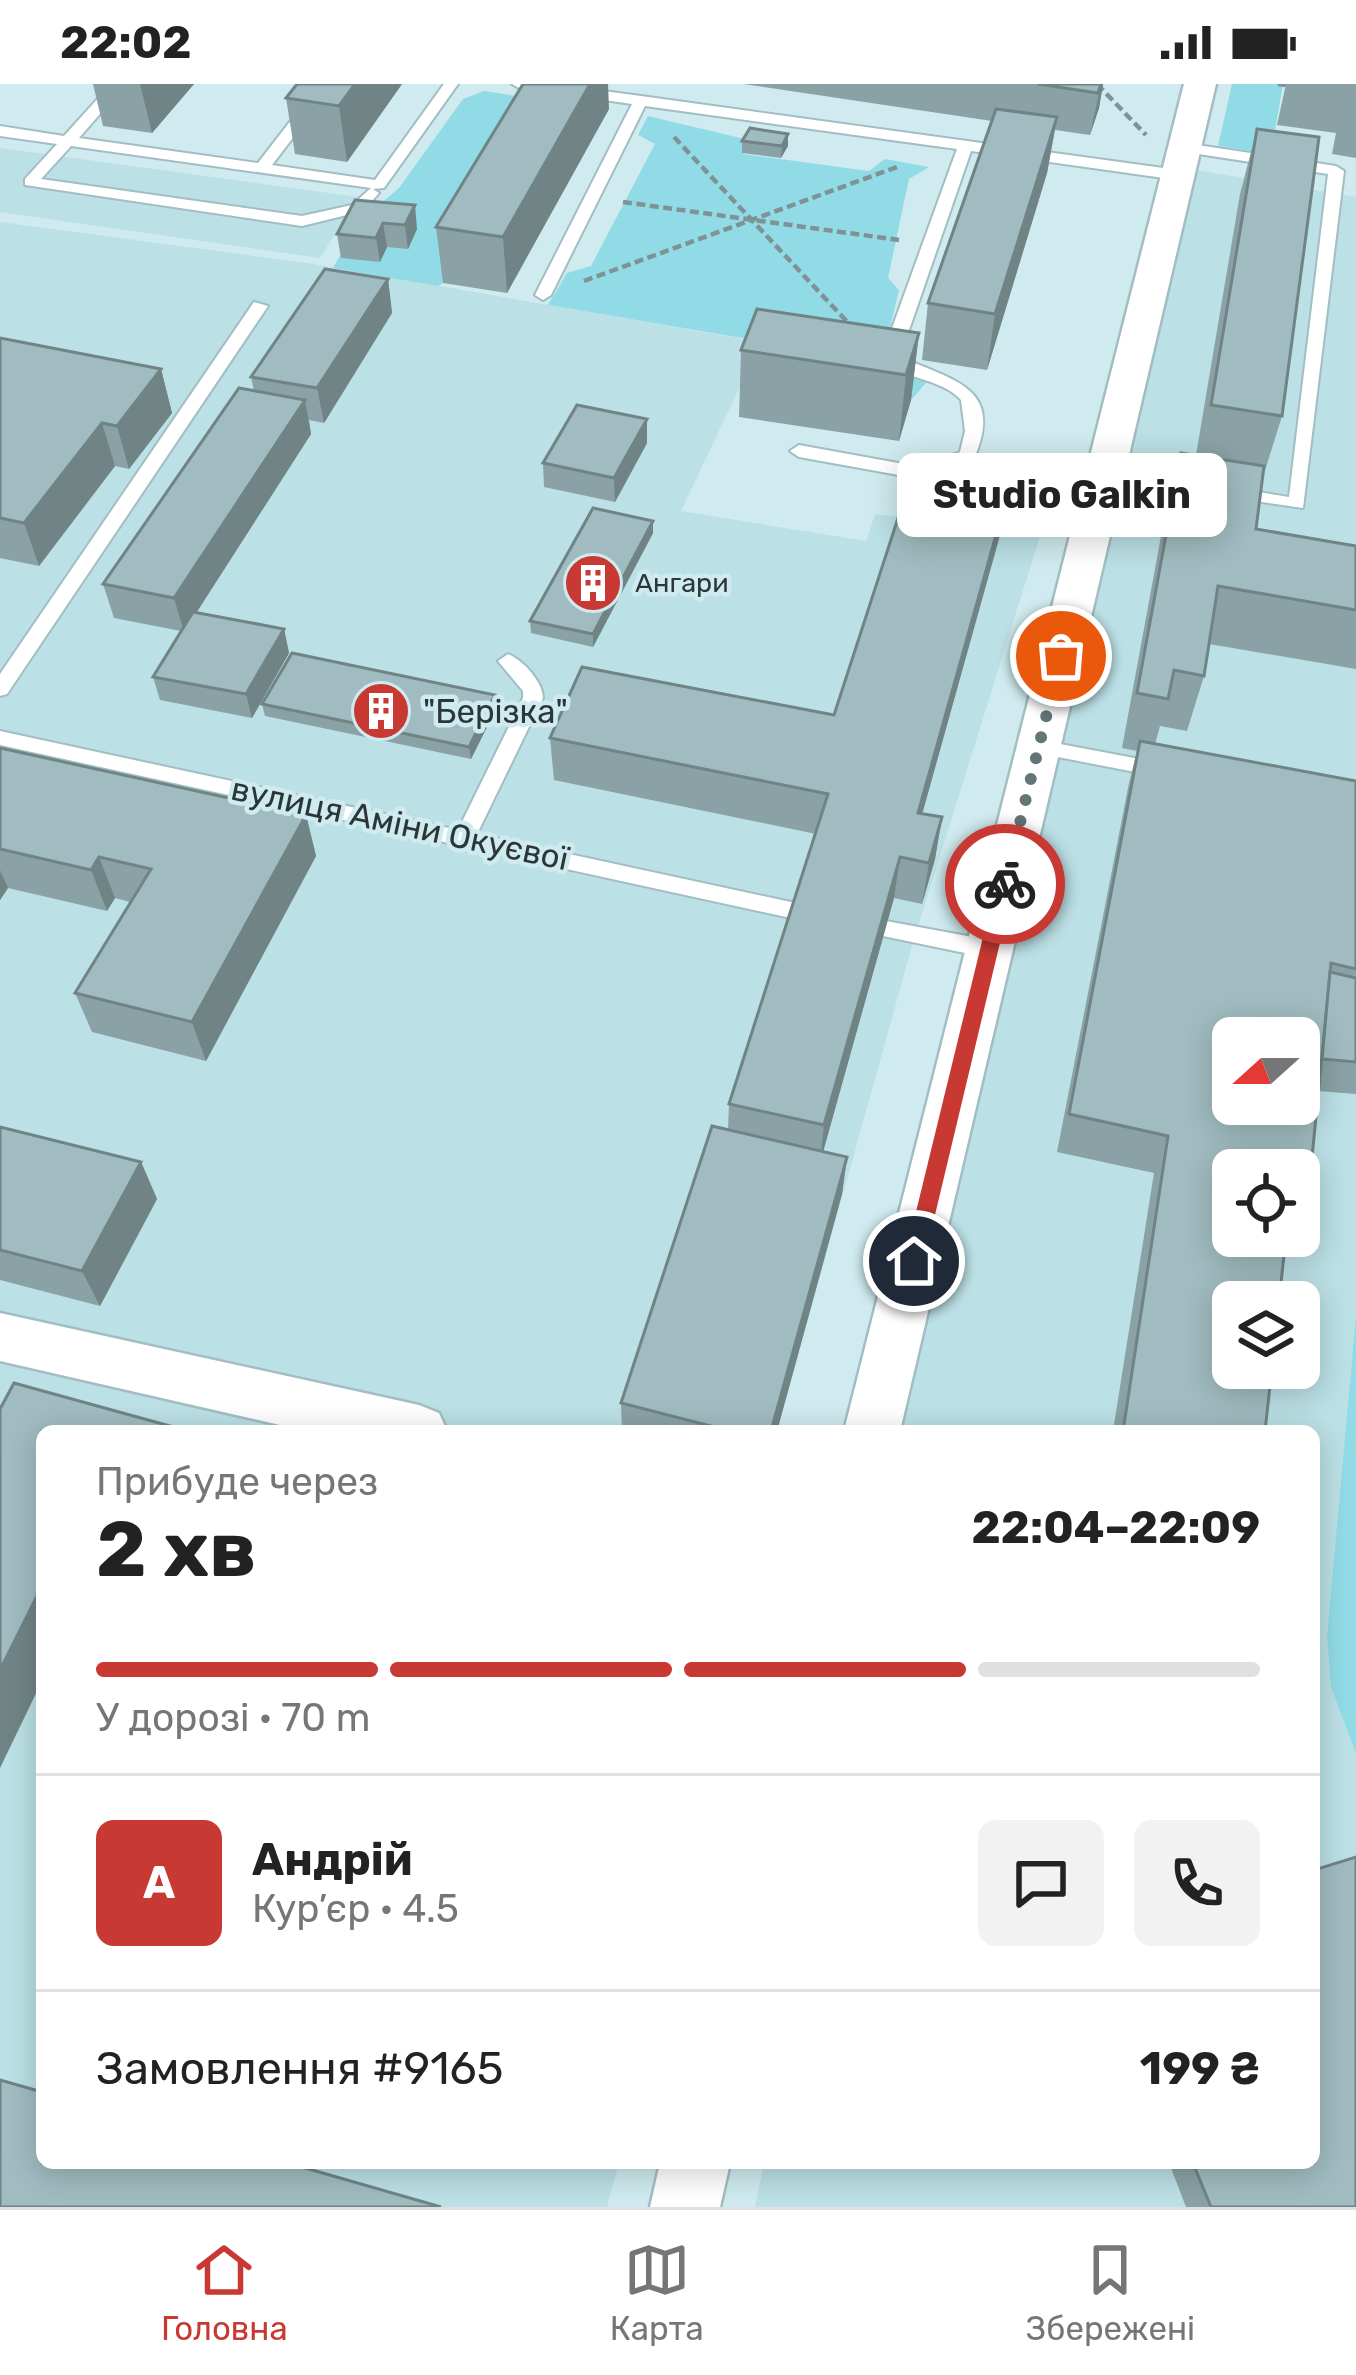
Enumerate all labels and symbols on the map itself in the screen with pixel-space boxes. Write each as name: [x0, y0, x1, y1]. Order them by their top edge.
callout: Studio Galkin: [896, 452, 1226, 536]
building icon: Ангари: [562, 552, 624, 614]
place label: Ангари: [635, 567, 729, 599]
pin: [1010, 605, 1112, 707]
building icon: "Берізка": [350, 680, 412, 742]
place label: "Берізка": [423, 692, 568, 731]
street label: вулиця Аміни Окуєвої: [228, 769, 573, 878]
courier: [945, 824, 1065, 944]
north arrow: [1212, 1017, 1320, 1125]
pin: [863, 1210, 965, 1312]

